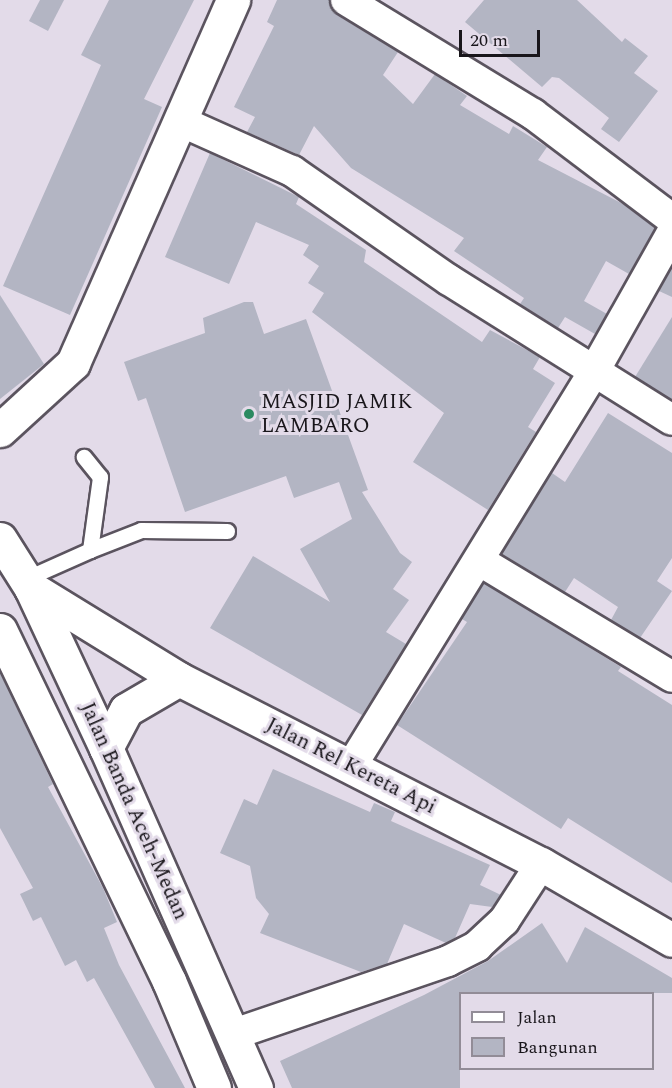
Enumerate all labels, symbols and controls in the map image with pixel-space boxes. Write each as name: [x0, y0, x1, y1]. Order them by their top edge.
scale bar: [462, 18, 543, 56]
text: 20 m: [470, 27, 508, 54]
place label: MASJID JAMIK LAMBARO: [261, 389, 412, 439]
marker: MASJID JAMIK LAMBARO: [242, 407, 256, 421]
street label: Jalan Banda Aceh-Medan: [75, 698, 193, 924]
street label: Jalan Rel Kereta Api: [262, 712, 440, 820]
legend: [459, 992, 654, 1070]
text: Jalan: [517, 1004, 557, 1031]
text: Bangunan: [517, 1034, 598, 1061]

